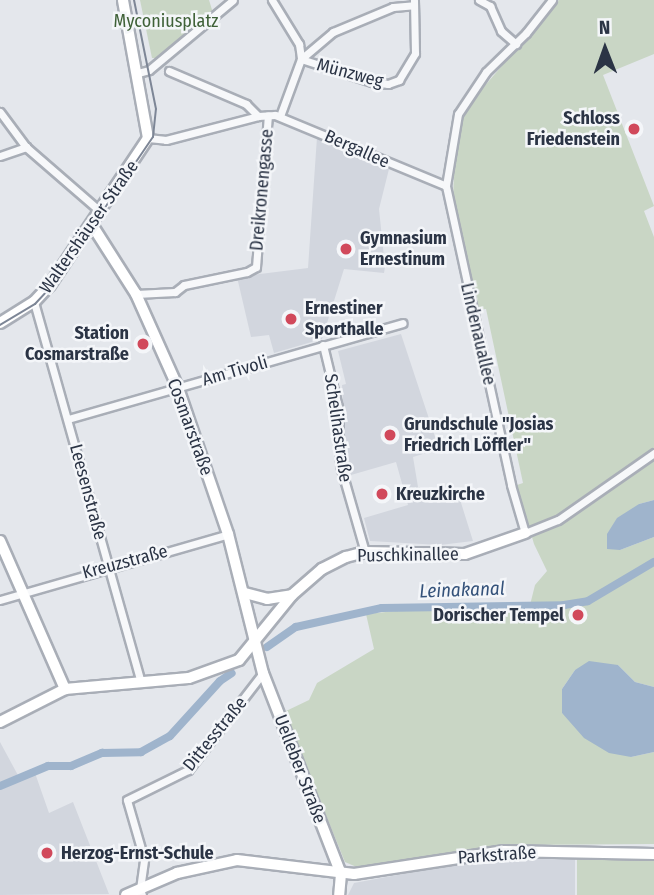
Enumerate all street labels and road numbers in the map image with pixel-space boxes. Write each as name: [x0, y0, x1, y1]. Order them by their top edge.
street label: Münzweg: [314, 54, 386, 92]
street label: Bergallee: [321, 125, 393, 173]
street label: Dreikronengasse: [246, 128, 278, 252]
street label: Waltershäuser Straße: [35, 156, 143, 298]
street label: Lindenauallee: [456, 281, 500, 387]
street label: Am Tivoli: [200, 351, 270, 391]
street label: Schelihastraße: [320, 372, 356, 484]
street label: Cosmarstraße: [163, 376, 217, 478]
street label: Leesenstraße: [65, 442, 111, 542]
street label: Kreuzstraße: [80, 540, 170, 584]
street label: Puschkinallee: [357, 543, 459, 567]
street label: Dittesstraße: [178, 692, 252, 776]
street label: Uelleber Straße: [269, 712, 331, 826]
street label: Parkstraße: [457, 841, 537, 869]

